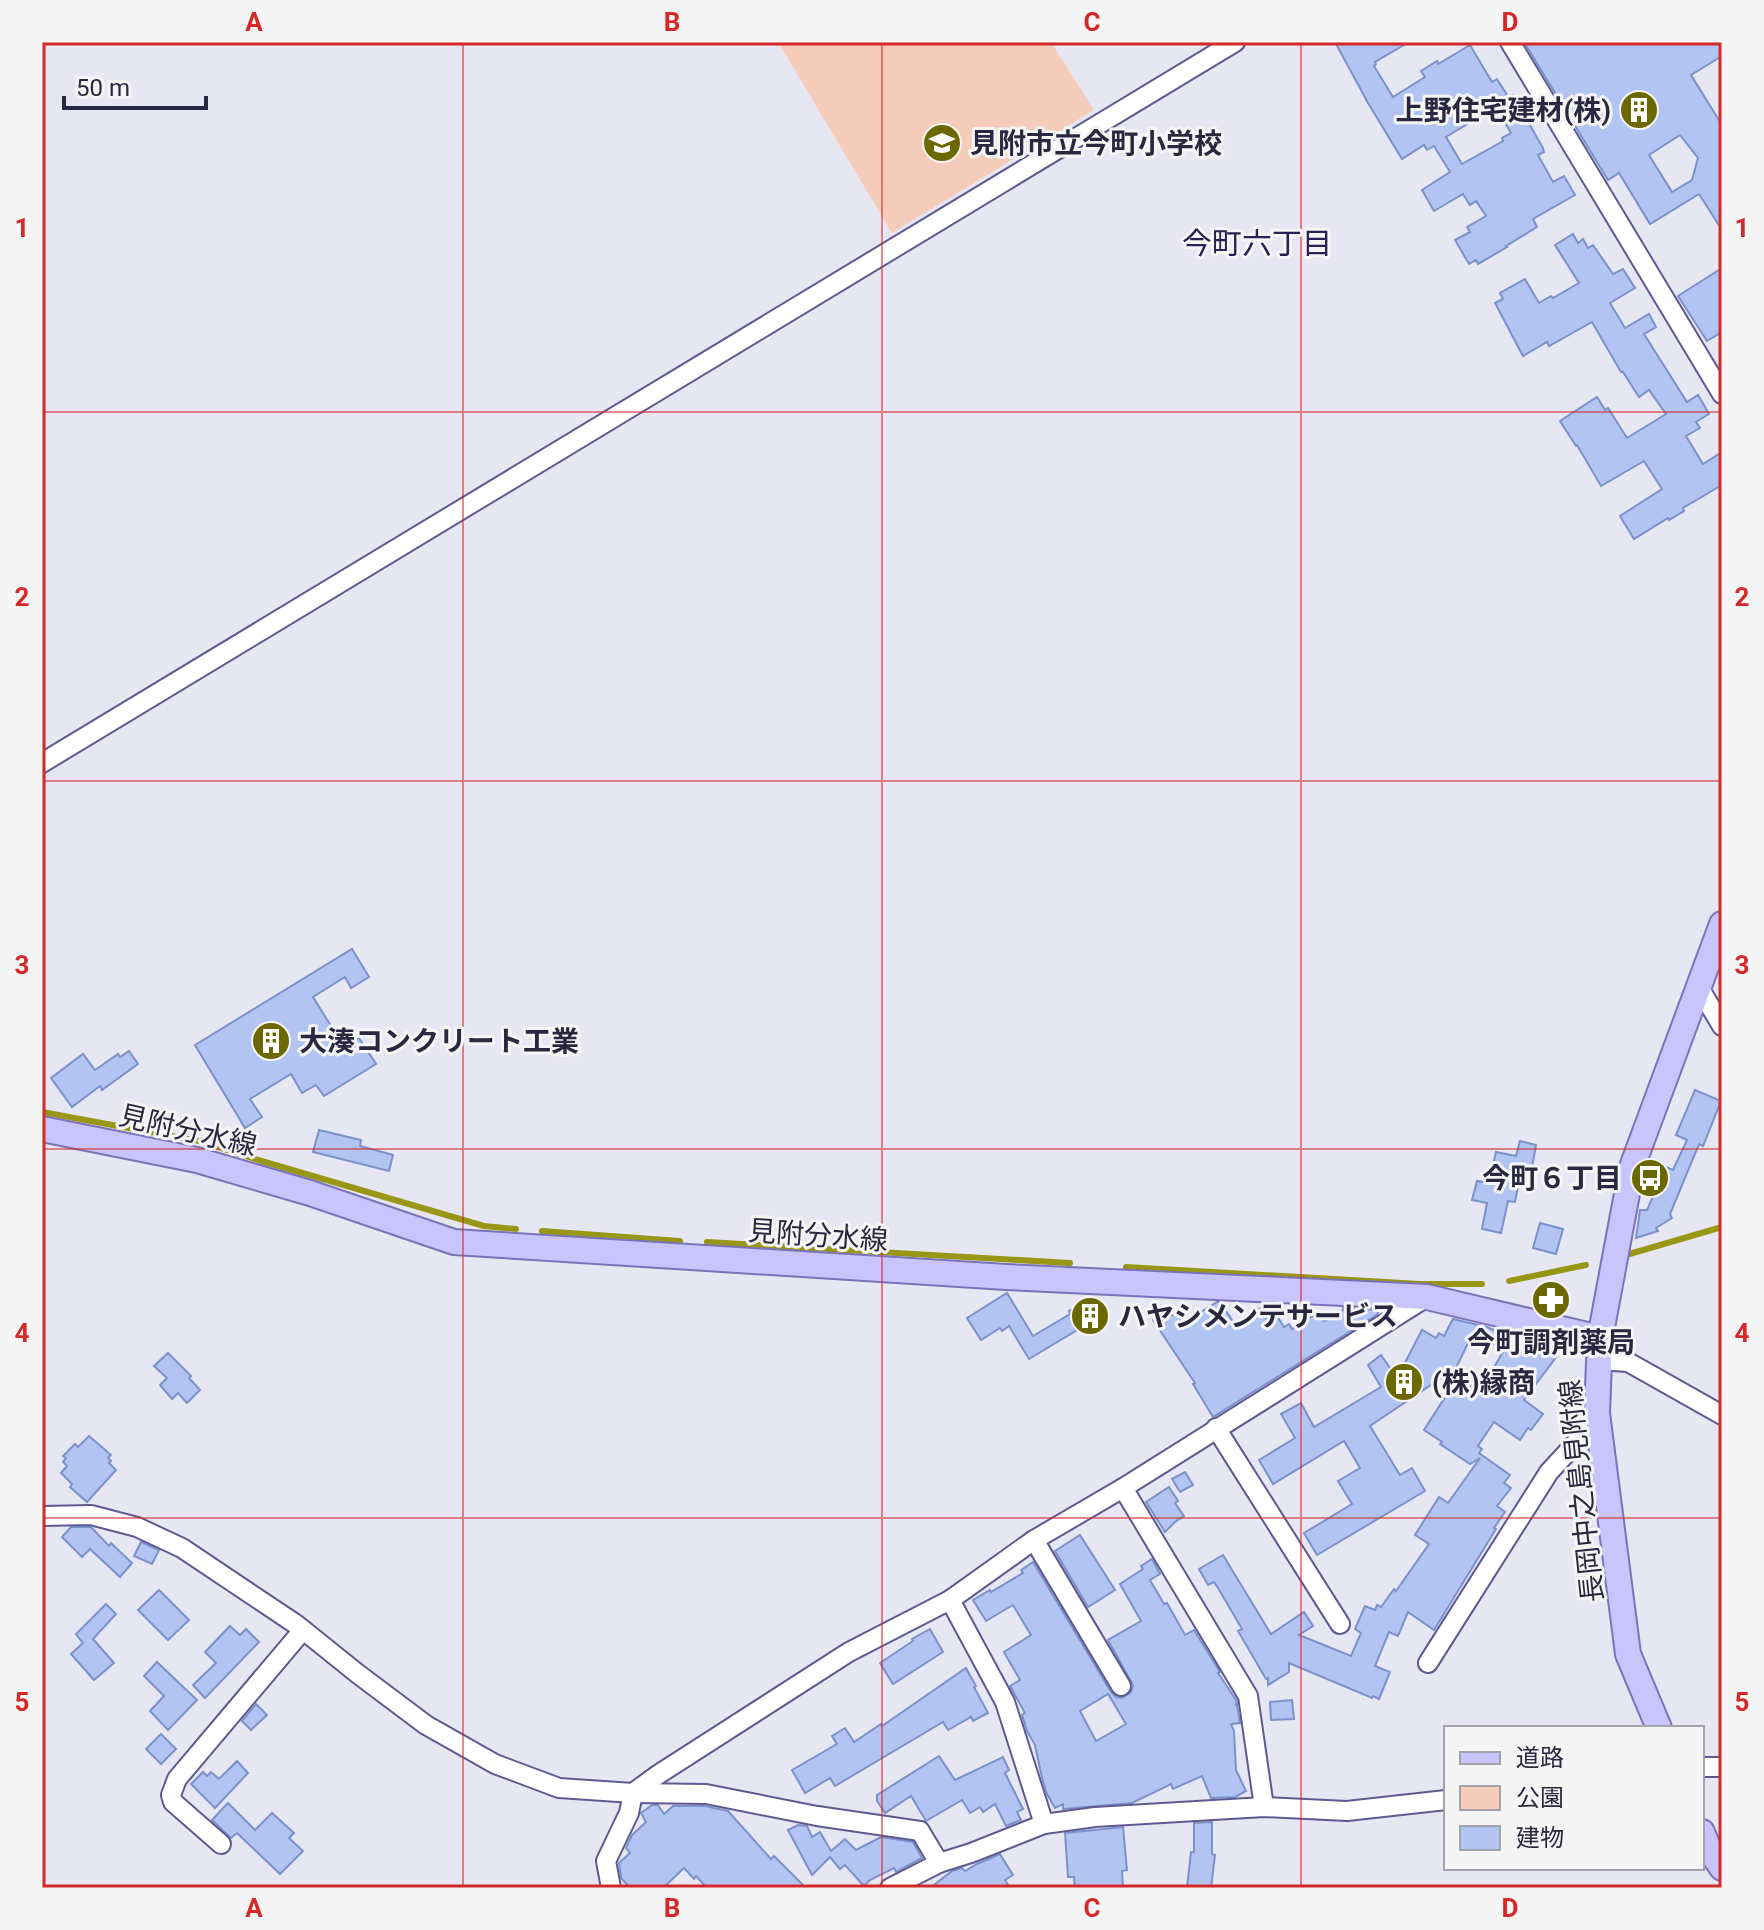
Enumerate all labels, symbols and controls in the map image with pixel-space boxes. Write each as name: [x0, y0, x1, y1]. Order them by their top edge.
text: A: [245, 7, 263, 37]
text: B: [664, 7, 680, 37]
text: C: [1083, 7, 1101, 37]
text: D: [1502, 7, 1518, 37]
scale bar: [64, 60, 206, 110]
text: 50 m: [76, 74, 130, 102]
building icon: 上野住宅建材(株): [1618, 89, 1660, 131]
place label: 上野住宅建材(株): [1395, 94, 1611, 127]
school or university icon: 見附市立今町小学校: [921, 122, 963, 164]
place label: 見附市立今町小学校: [970, 127, 1222, 160]
text: 1: [15, 213, 29, 243]
text: 1: [1735, 213, 1749, 243]
district label: 今町六丁目: [1182, 226, 1332, 261]
text: 2: [15, 582, 29, 612]
text: 2: [1735, 582, 1749, 612]
text: 3: [15, 950, 29, 980]
text: 3: [1735, 950, 1749, 980]
building icon: 大湊コンクリート工業: [250, 1020, 292, 1062]
place label: 大湊コンクリート工業: [299, 1025, 579, 1058]
street label: 見附分水線: [116, 1099, 260, 1162]
bus stop icon: 今町６丁目: [1629, 1157, 1671, 1199]
place label: 今町６丁目: [1482, 1162, 1622, 1195]
street label: 見附分水線: [747, 1214, 889, 1257]
pharmacy icon: 今町調剤薬局: [1530, 1279, 1572, 1321]
building icon: ハヤシメンテサービス: [1069, 1295, 1111, 1337]
place label: ハヤシメンテサービス: [1118, 1300, 1398, 1333]
text: 4: [15, 1318, 30, 1348]
text: 4: [1735, 1318, 1750, 1348]
place label: 今町調剤薬局: [1467, 1326, 1635, 1359]
building icon: (株)縁商: [1383, 1361, 1425, 1403]
place label: (株)縁商: [1432, 1366, 1536, 1399]
street label: 長岡中之島見附線: [1553, 1378, 1610, 1604]
text: 5: [15, 1687, 29, 1717]
text: 5: [1735, 1687, 1749, 1717]
legend: [1444, 1726, 1704, 1870]
text: 道路: [1516, 1744, 1564, 1772]
text: 公園: [1516, 1784, 1564, 1812]
text: 建物: [1516, 1824, 1564, 1852]
text: A: [245, 1893, 263, 1923]
text: B: [664, 1893, 680, 1923]
text: C: [1083, 1893, 1101, 1923]
text: D: [1502, 1893, 1518, 1923]

